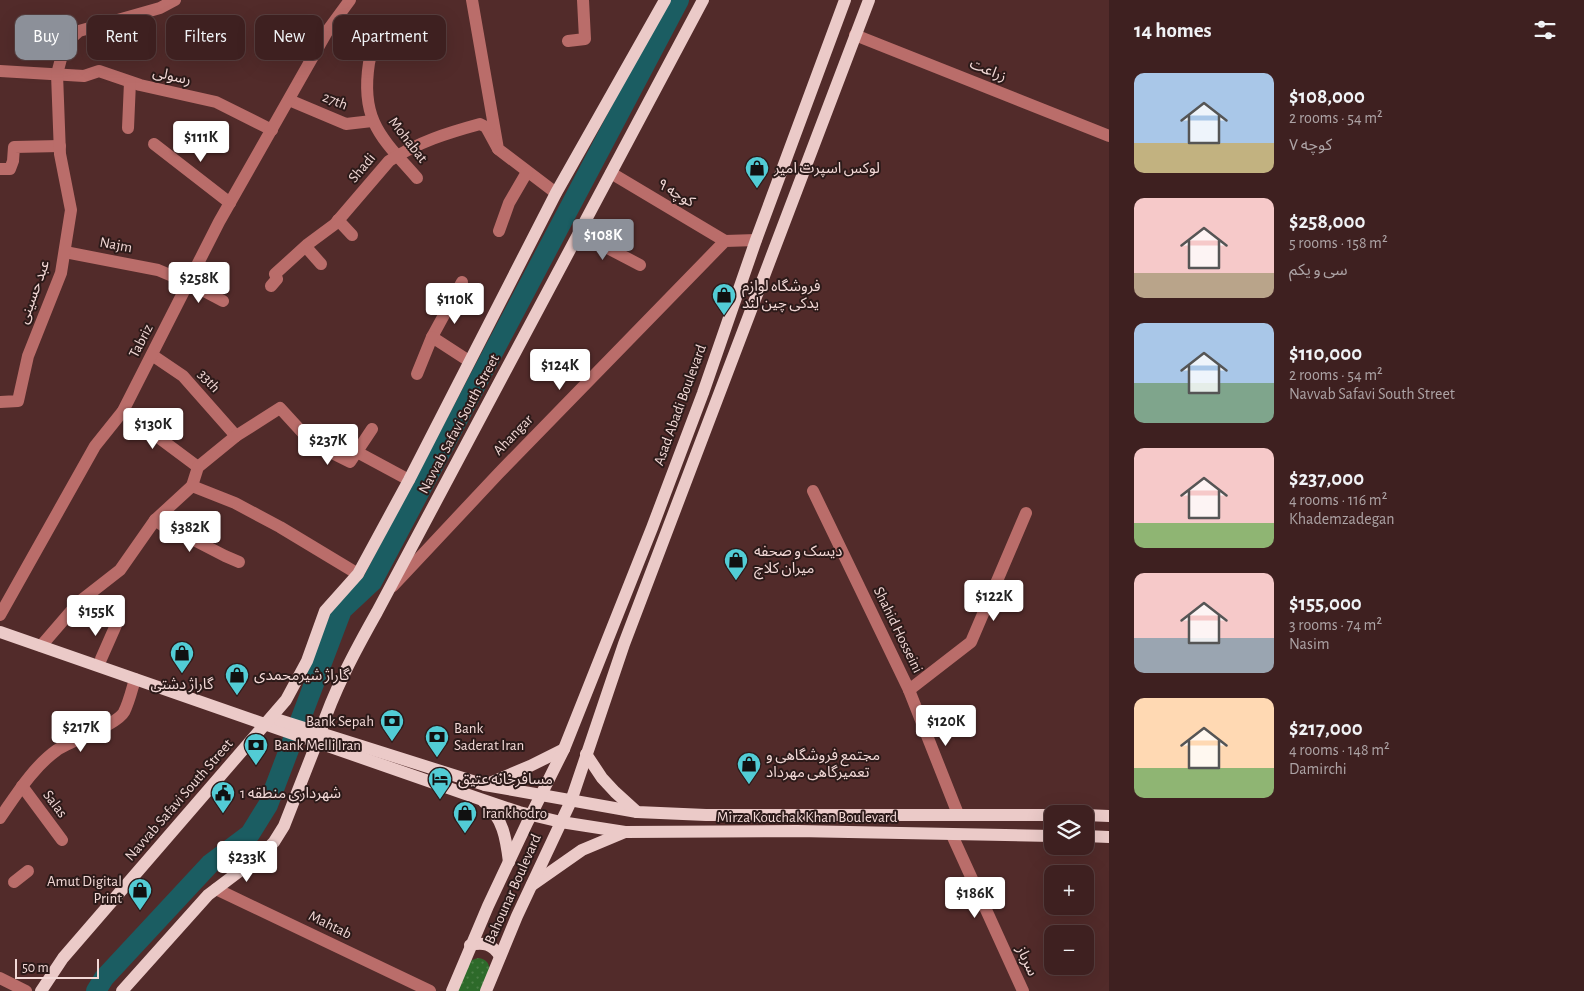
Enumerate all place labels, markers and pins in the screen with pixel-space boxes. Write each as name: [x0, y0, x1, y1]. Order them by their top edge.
pin: $111K: [166, 120, 236, 163]
shop icon: لوکس اسپرت امیر: [744, 155, 770, 189]
place label: لوکس اسپرت امیر: [773, 161, 880, 178]
pin: $108K: [568, 218, 638, 261]
pin: $258K: [164, 262, 234, 304]
place label: فروشگاه لوازم یدکی چین لند: [742, 278, 821, 313]
pin: $110K: [420, 282, 490, 325]
shop icon: فروشگاه لوازم یدکی چین لند: [711, 282, 737, 316]
pin: $124K: [525, 348, 595, 391]
pin: $130K: [118, 408, 188, 450]
pin: $237K: [293, 424, 363, 466]
pin: $382K: [155, 510, 225, 553]
place label: دیسک و صحفه میران کلاچ: [754, 544, 843, 580]
shop icon: دیسک و صحفه میران کلاچ: [723, 547, 749, 581]
pin: $122K: [959, 580, 1029, 622]
pin: $155K: [61, 594, 131, 637]
shop icon: گاراژ دشتی: [169, 640, 195, 674]
shop icon: گاراژ شیرمحمدی: [224, 662, 250, 696]
place label: گاراژ شیرمحمدی: [254, 667, 350, 684]
place label: گاراژ دشتی: [151, 676, 214, 693]
pin: $120K: [911, 704, 981, 747]
bank icon: Bank Sepah: [379, 708, 405, 742]
pin: $217K: [46, 710, 116, 753]
place label: Bank Sepah: [306, 714, 374, 729]
place label: Bank Saderat Iran: [454, 721, 524, 753]
bank icon: Bank Saderat Iran: [424, 724, 450, 758]
bank icon: Bank Melli Iran: [243, 732, 269, 766]
place label: Bank Melli Iran: [274, 738, 361, 753]
place label: مجتمع فروشگاهی و تعمیرگاهی مهرداد: [766, 747, 880, 781]
shop icon: مجتمع فروشگاهی و تعمیرگاهی مهرداد: [736, 751, 762, 785]
hotel icon: مسافرخانه عتیق: [427, 766, 453, 800]
place label: مسافرخانه عتیق: [458, 772, 553, 789]
public building icon: شهرداری منطقه 1: [210, 780, 236, 814]
place label: شهرداری منطقه 1: [240, 786, 341, 802]
shop icon: Irankhodro: [452, 800, 478, 834]
place label: Irankhodro: [482, 806, 547, 821]
pin: $233K: [212, 840, 282, 883]
place label: Amut Digital Print: [47, 874, 122, 906]
pin: $186K: [940, 876, 1010, 919]
shop icon: Amut Digital Print: [127, 877, 153, 911]

